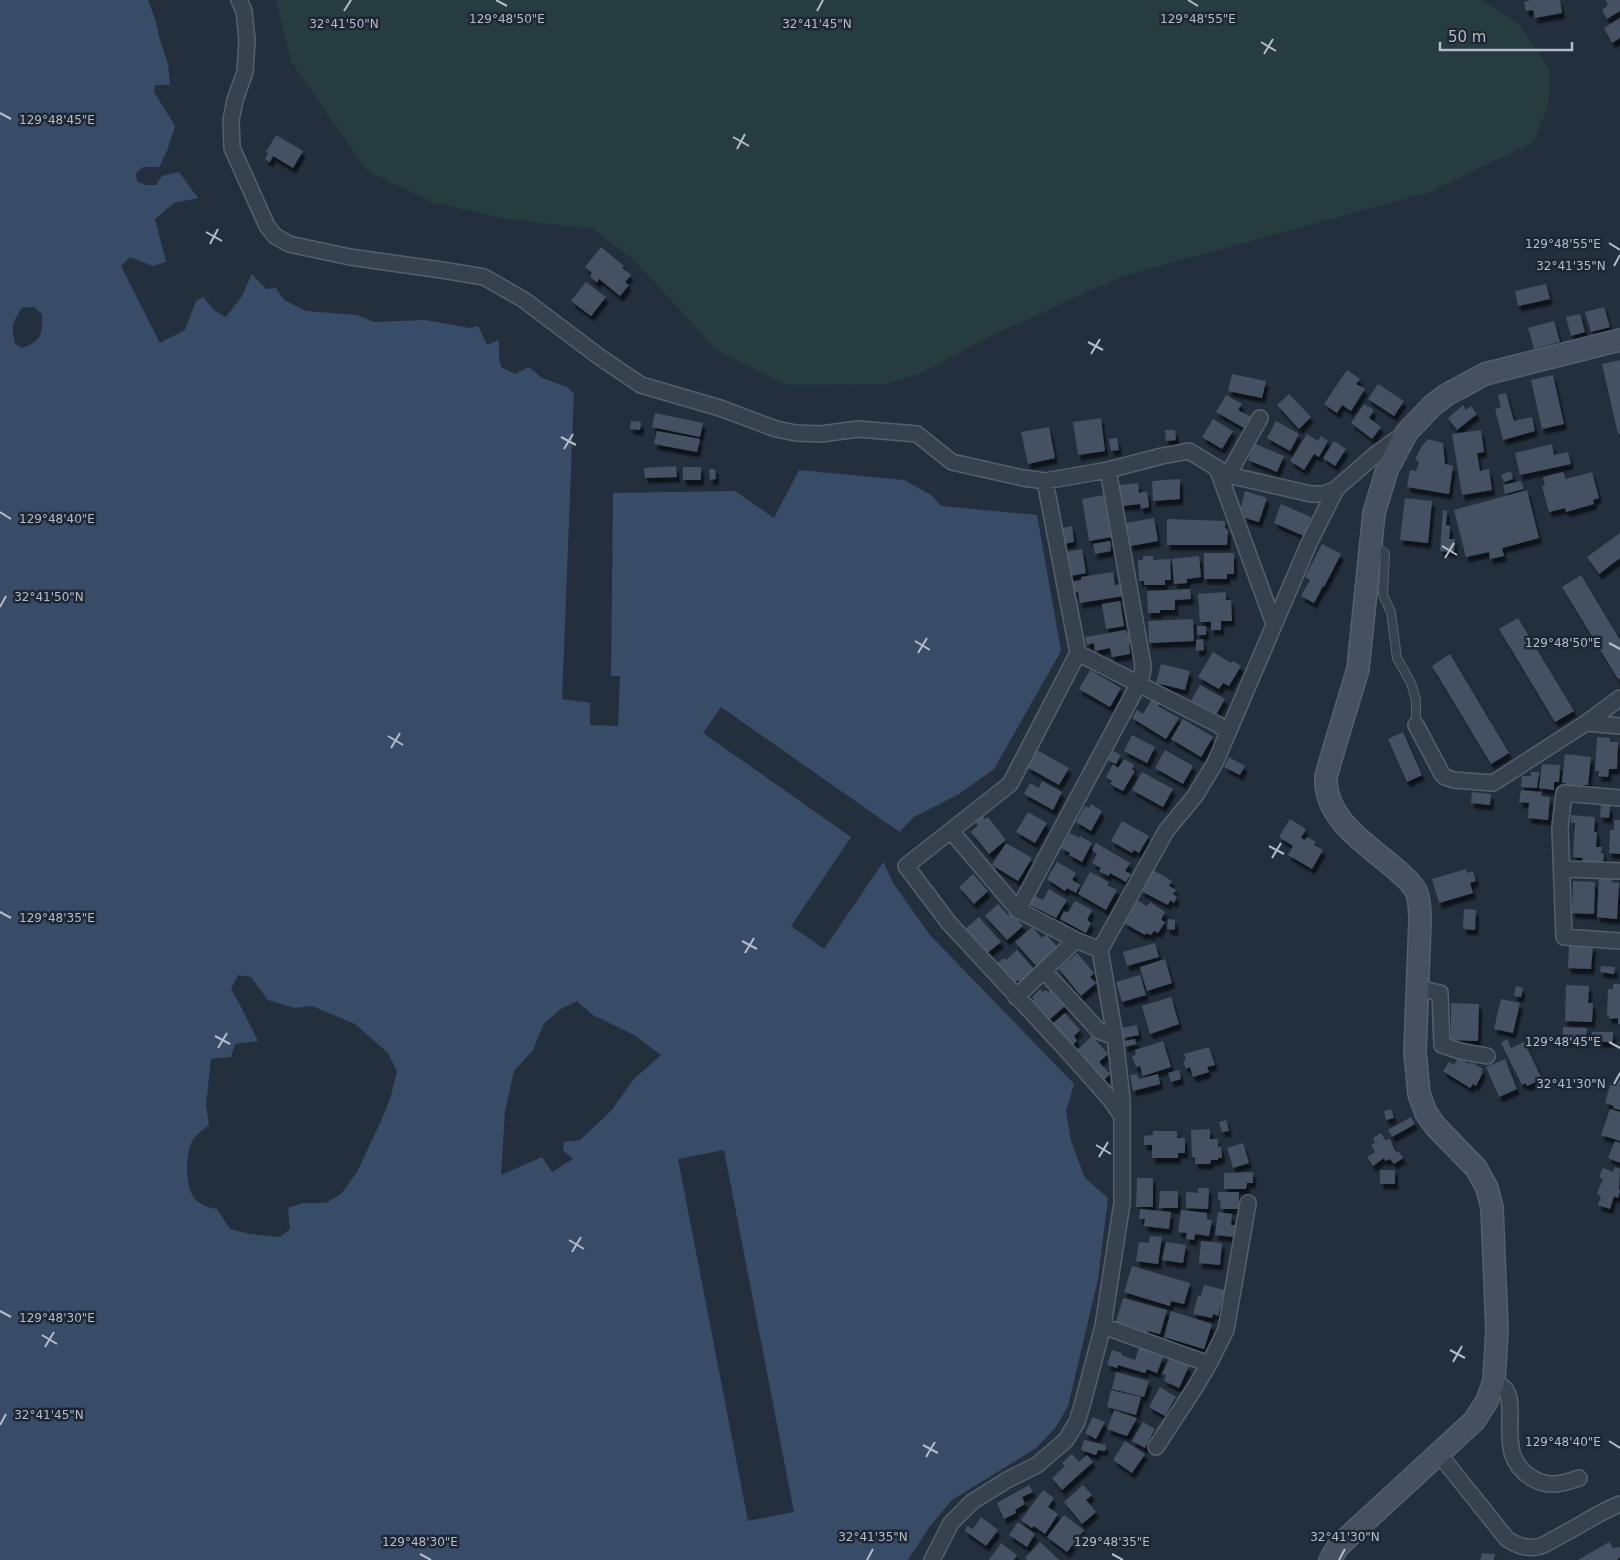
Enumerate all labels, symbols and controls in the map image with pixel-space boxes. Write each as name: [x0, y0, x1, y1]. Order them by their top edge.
text: 129°48'50"E: [469, 12, 545, 26]
text: 129°48'55"E: [1160, 12, 1236, 26]
text: 32°41'50"N: [309, 17, 379, 31]
text: 32°41'45"N: [782, 17, 852, 31]
scale bar: [1440, 20, 1572, 52]
text: 50 m: [1448, 28, 1486, 46]
text: 129°48'45"E: [19, 113, 95, 127]
text: 129°48'55"E: [1525, 237, 1601, 251]
text: 32°41'35"N: [1536, 259, 1606, 273]
text: 129°48'40"E: [19, 512, 95, 526]
text: 32°41'50"N: [14, 590, 84, 604]
text: 129°48'50"E: [1525, 636, 1601, 650]
text: 129°48'35"E: [19, 911, 95, 925]
text: 129°48'45"E: [1525, 1035, 1601, 1049]
text: 32°41'30"N: [1536, 1077, 1606, 1091]
text: 129°48'30"E: [19, 1311, 95, 1325]
text: 32°41'45"N: [14, 1408, 84, 1422]
text: 129°48'40"E: [1525, 1435, 1601, 1449]
text: 32°41'35"N: [838, 1530, 908, 1544]
text: 32°41'30"N: [1310, 1530, 1380, 1544]
text: 129°48'30"E: [382, 1535, 458, 1549]
text: 129°48'35"E: [1074, 1535, 1150, 1549]

